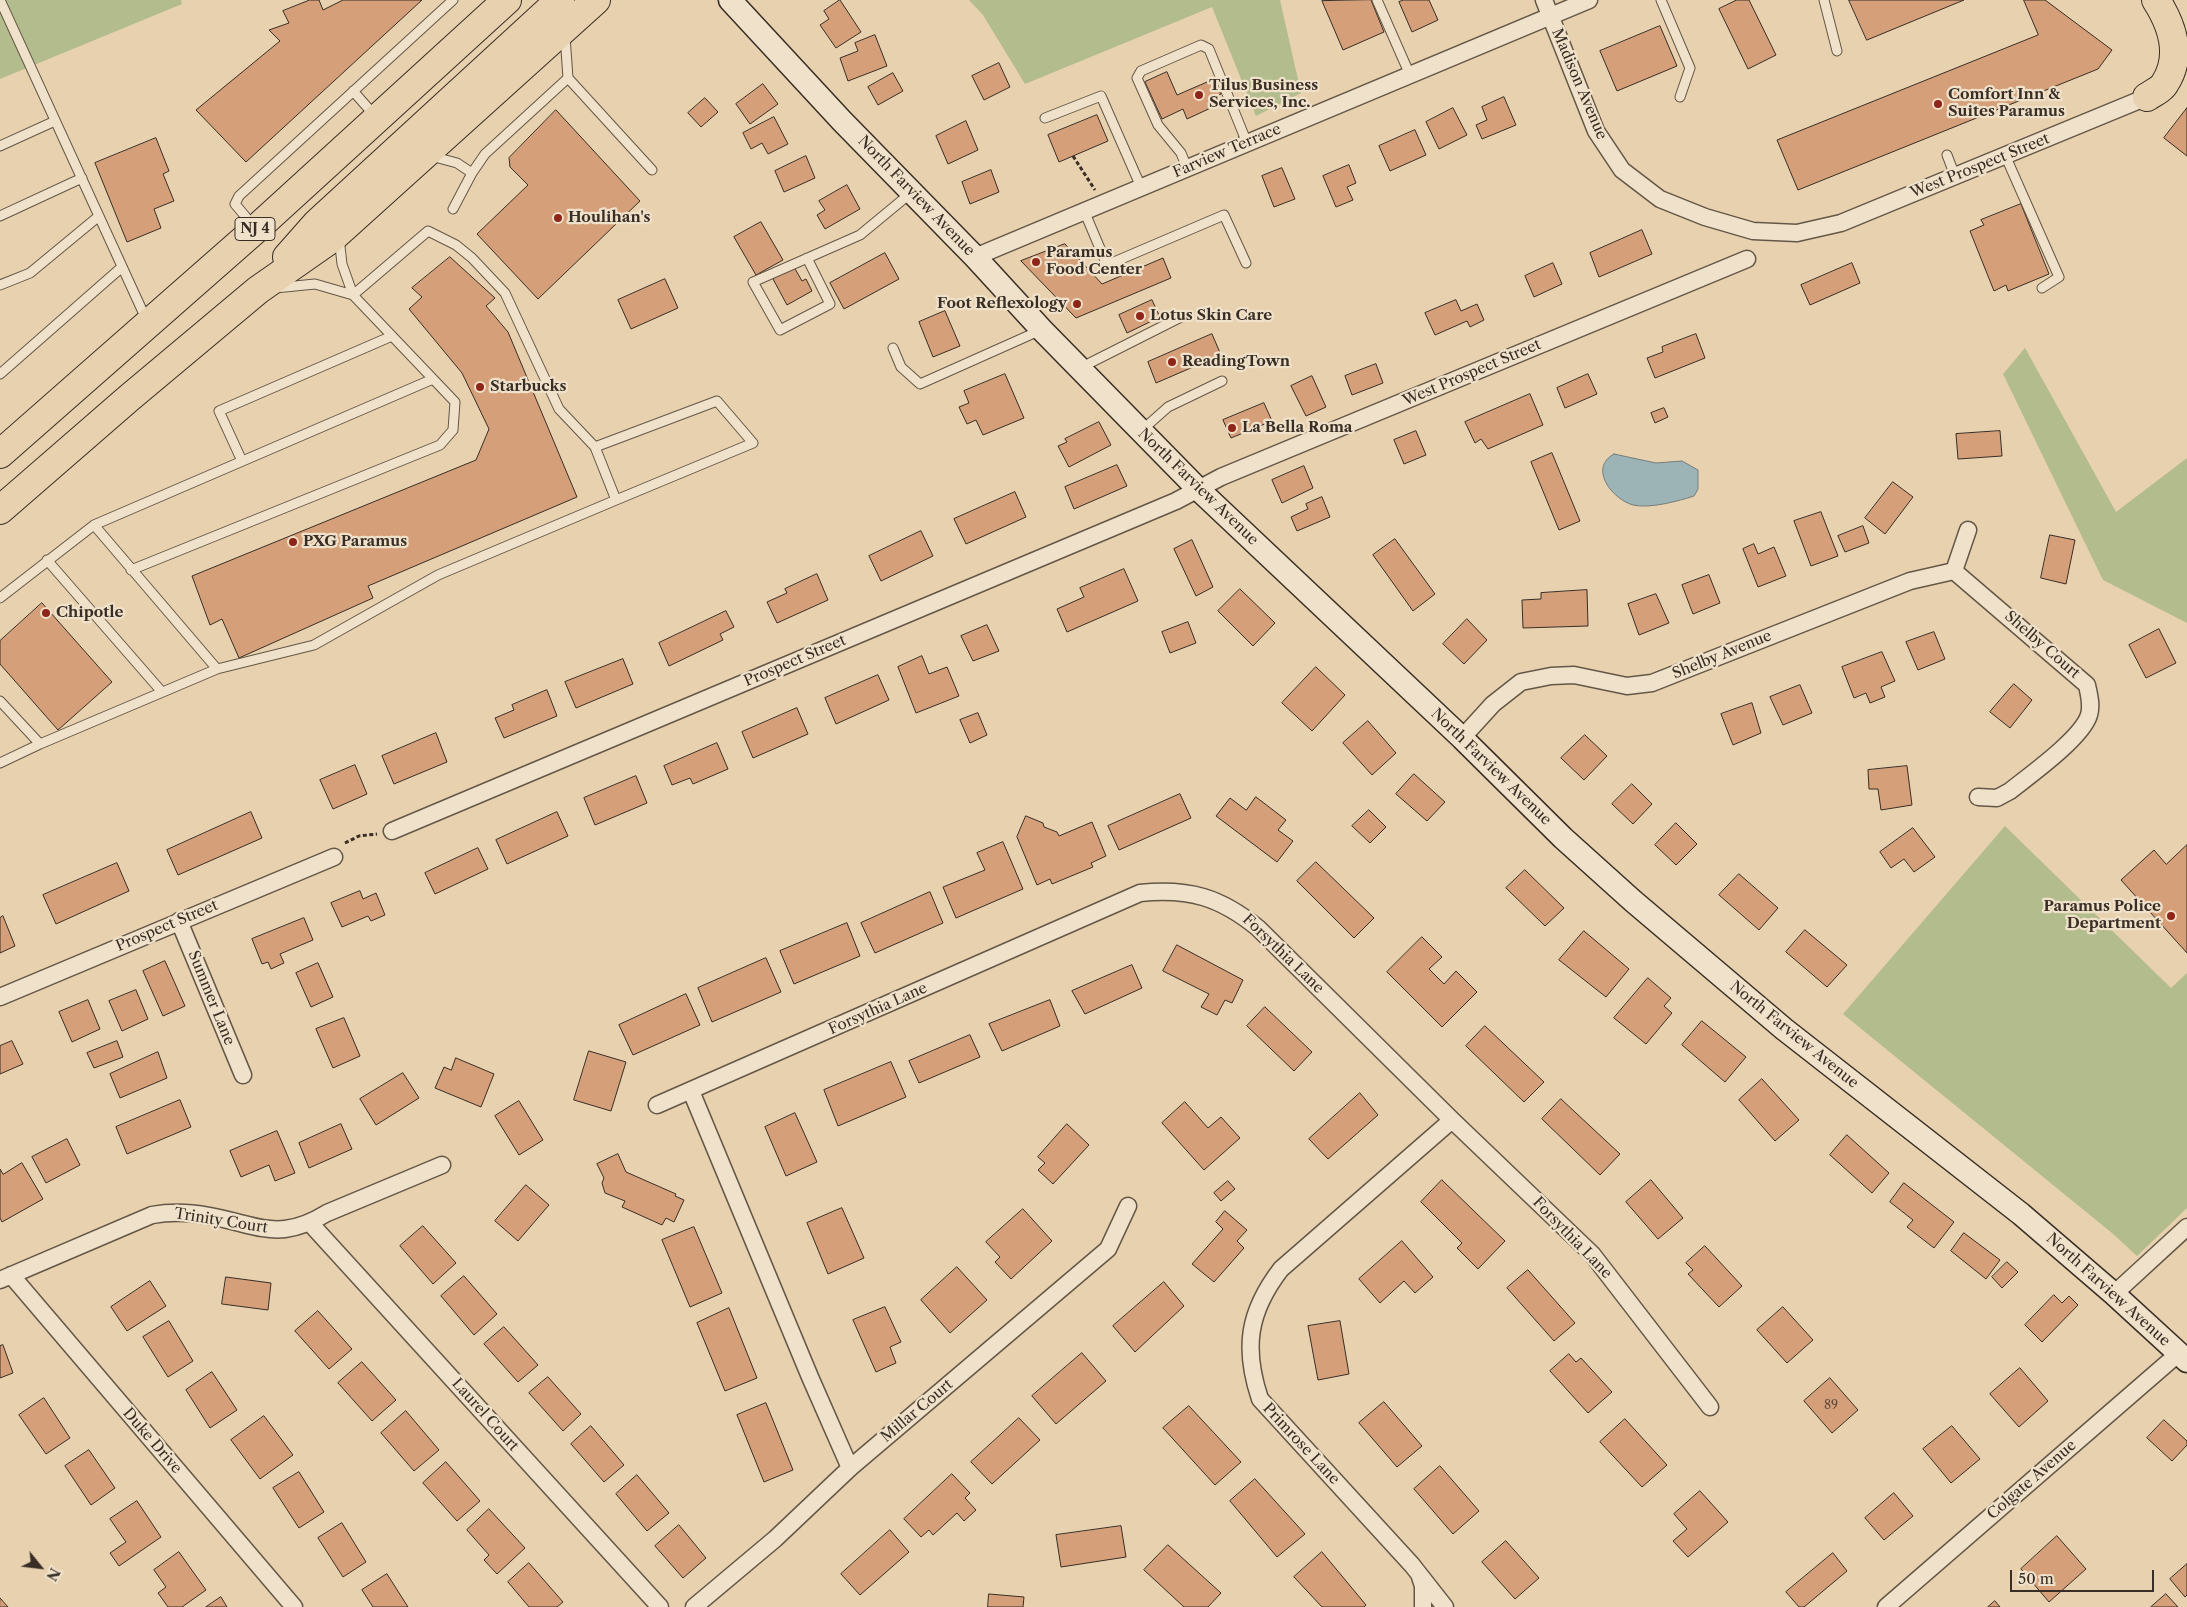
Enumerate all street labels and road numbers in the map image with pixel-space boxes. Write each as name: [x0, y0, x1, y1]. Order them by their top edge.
street label: Madison Avenue: [1547, 26, 1611, 142]
street label: Farview Terrace: [1170, 120, 1284, 182]
street label: West Prospect Street: [1908, 130, 2052, 202]
street label: North Farview Avenue: [854, 132, 978, 260]
road number: NJ 4: [235, 218, 275, 240]
street label: West Prospect Street: [1400, 336, 1544, 410]
street label: North Farview Avenue: [1134, 425, 1262, 549]
street label: Shelby Court: [2001, 607, 2083, 683]
street label: Shelby Avenue: [1670, 627, 1774, 683]
street label: Prospect Street: [741, 631, 849, 691]
street label: North Farview Avenue: [1427, 705, 1555, 829]
street label: Prospect Street: [113, 896, 221, 956]
street label: Forsythia Lane: [1239, 911, 1327, 997]
street label: Summer Lane: [184, 948, 238, 1048]
street label: North Farview Avenue: [1726, 978, 1862, 1092]
street label: Forsythia Lane: [826, 979, 930, 1039]
street label: Forsythia Lane: [1529, 1194, 1615, 1282]
street label: Trinity Court: [173, 1205, 269, 1237]
street label: North Farview Avenue: [2042, 1230, 2174, 1350]
street label: Laurel Court: [448, 1375, 522, 1455]
street label: Millar Court: [877, 1376, 957, 1446]
street label: Primrose Lane: [1259, 1400, 1343, 1488]
street label: Duke Drive: [119, 1405, 185, 1477]
street label: Colgate Avenue: [1984, 1436, 2080, 1524]

